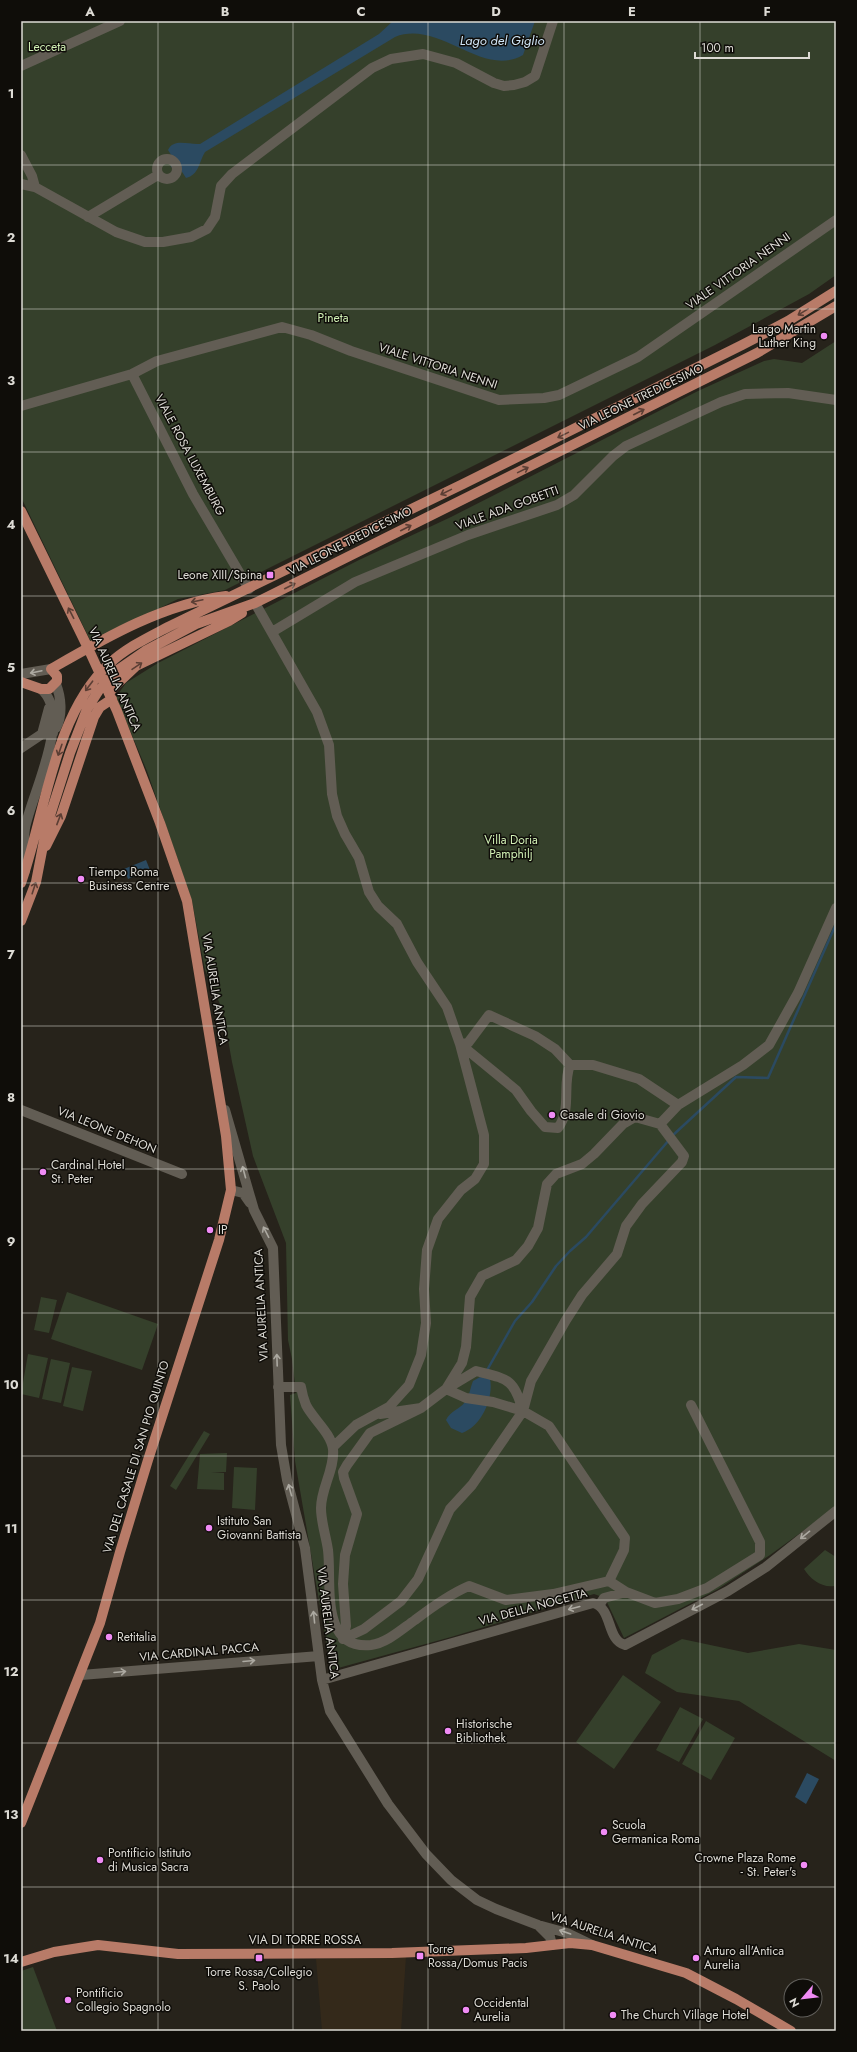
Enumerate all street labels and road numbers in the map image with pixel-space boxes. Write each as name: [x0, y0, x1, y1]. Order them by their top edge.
street label: VIALE VITTORIA NENNI: [682, 228, 794, 314]
street label: VIALE VITTORIA NENNI: [376, 338, 500, 394]
street label: VIA LEONE TREDICESIMO: [576, 359, 706, 435]
street label: VIALE ROSA LUXEMBURG: [150, 391, 230, 519]
street label: VIALE ADA GOBETTI: [453, 481, 561, 535]
street label: VIA LEONE TREDICESIMO: [285, 502, 415, 580]
street label: VIA AURELIA ANTICA: [84, 624, 146, 734]
street label: VIA AURELIA ANTICA: [197, 932, 233, 1046]
street label: VIA LEONE DEHON: [55, 1102, 159, 1158]
street label: VIA AURELIA ANTICA: [249, 1248, 273, 1362]
street label: VIA DEL CASALE DI SAN PIO QUINTO: [98, 1358, 174, 1556]
street label: VIA AURELIA ANTICA: [312, 1566, 344, 1680]
street label: VIA DELLA NOCETTA: [477, 1584, 589, 1630]
street label: VIA CARDINAL PACCA: [139, 1638, 260, 1666]
street label: VIA AURELIA ANTICA: [548, 1907, 660, 1959]
street label: VIA DI TORRE ROSSA: [249, 1931, 361, 1949]

